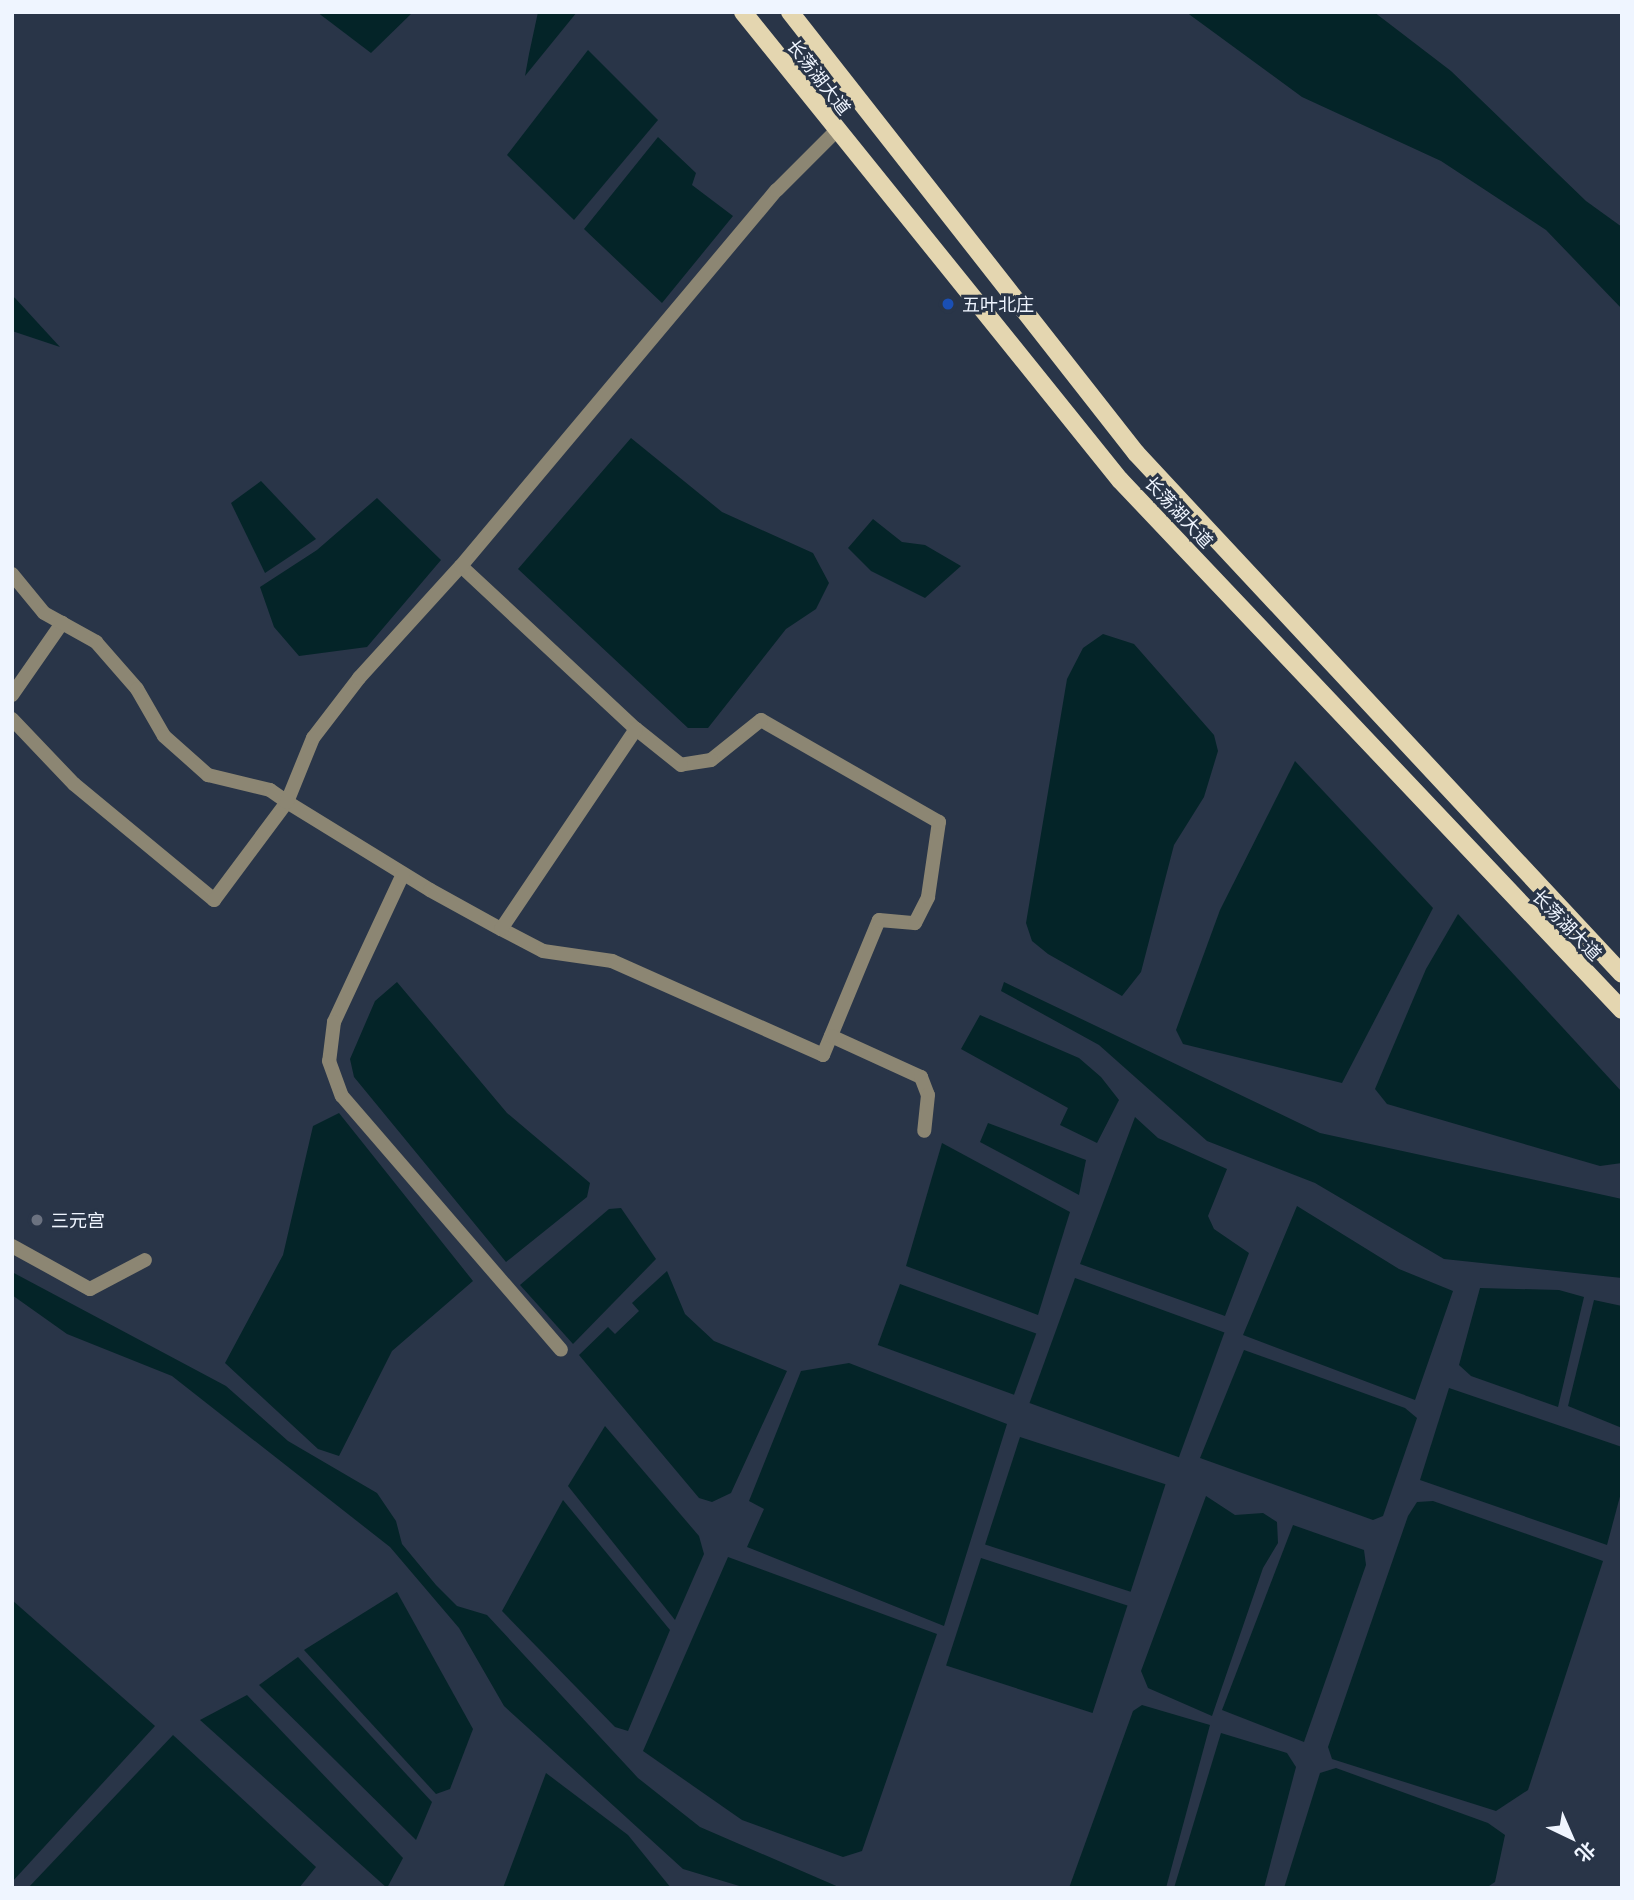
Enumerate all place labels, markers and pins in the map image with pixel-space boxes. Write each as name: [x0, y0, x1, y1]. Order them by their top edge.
place label: 五叶北庄: [962, 293, 1034, 315]
marker: 五叶北庄: [940, 296, 956, 312]
place label: 三元宫: [51, 1209, 105, 1231]
marker: 三元宫: [29, 1212, 45, 1228]

